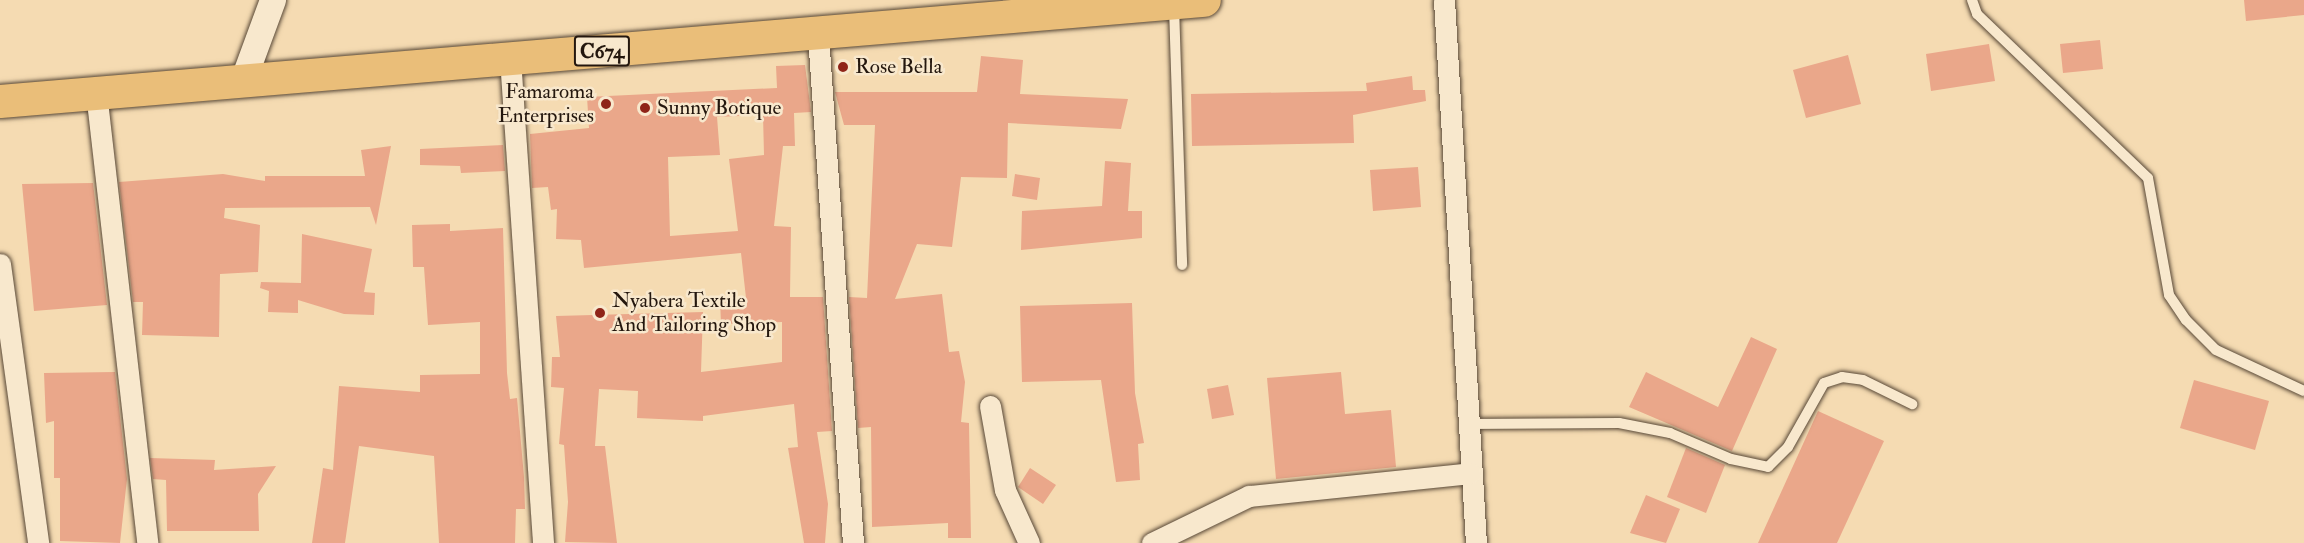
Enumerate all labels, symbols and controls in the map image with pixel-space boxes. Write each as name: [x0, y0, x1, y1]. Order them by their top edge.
road number: C674: [574, 34, 630, 68]
place label: Rose Bella: [855, 54, 942, 80]
marker: Rose Bella: [836, 60, 850, 74]
place label: Famaroma Enterprises: [498, 79, 594, 129]
place label: Sunny Botique: [657, 95, 781, 121]
marker: Famaroma Enterprises: [599, 97, 613, 111]
marker: Sunny Botique: [638, 101, 652, 115]
place label: Nyabera Textile And Tailoring Shop: [612, 288, 776, 338]
marker: Nyabera Textile And Tailoring Shop: [593, 306, 607, 320]

